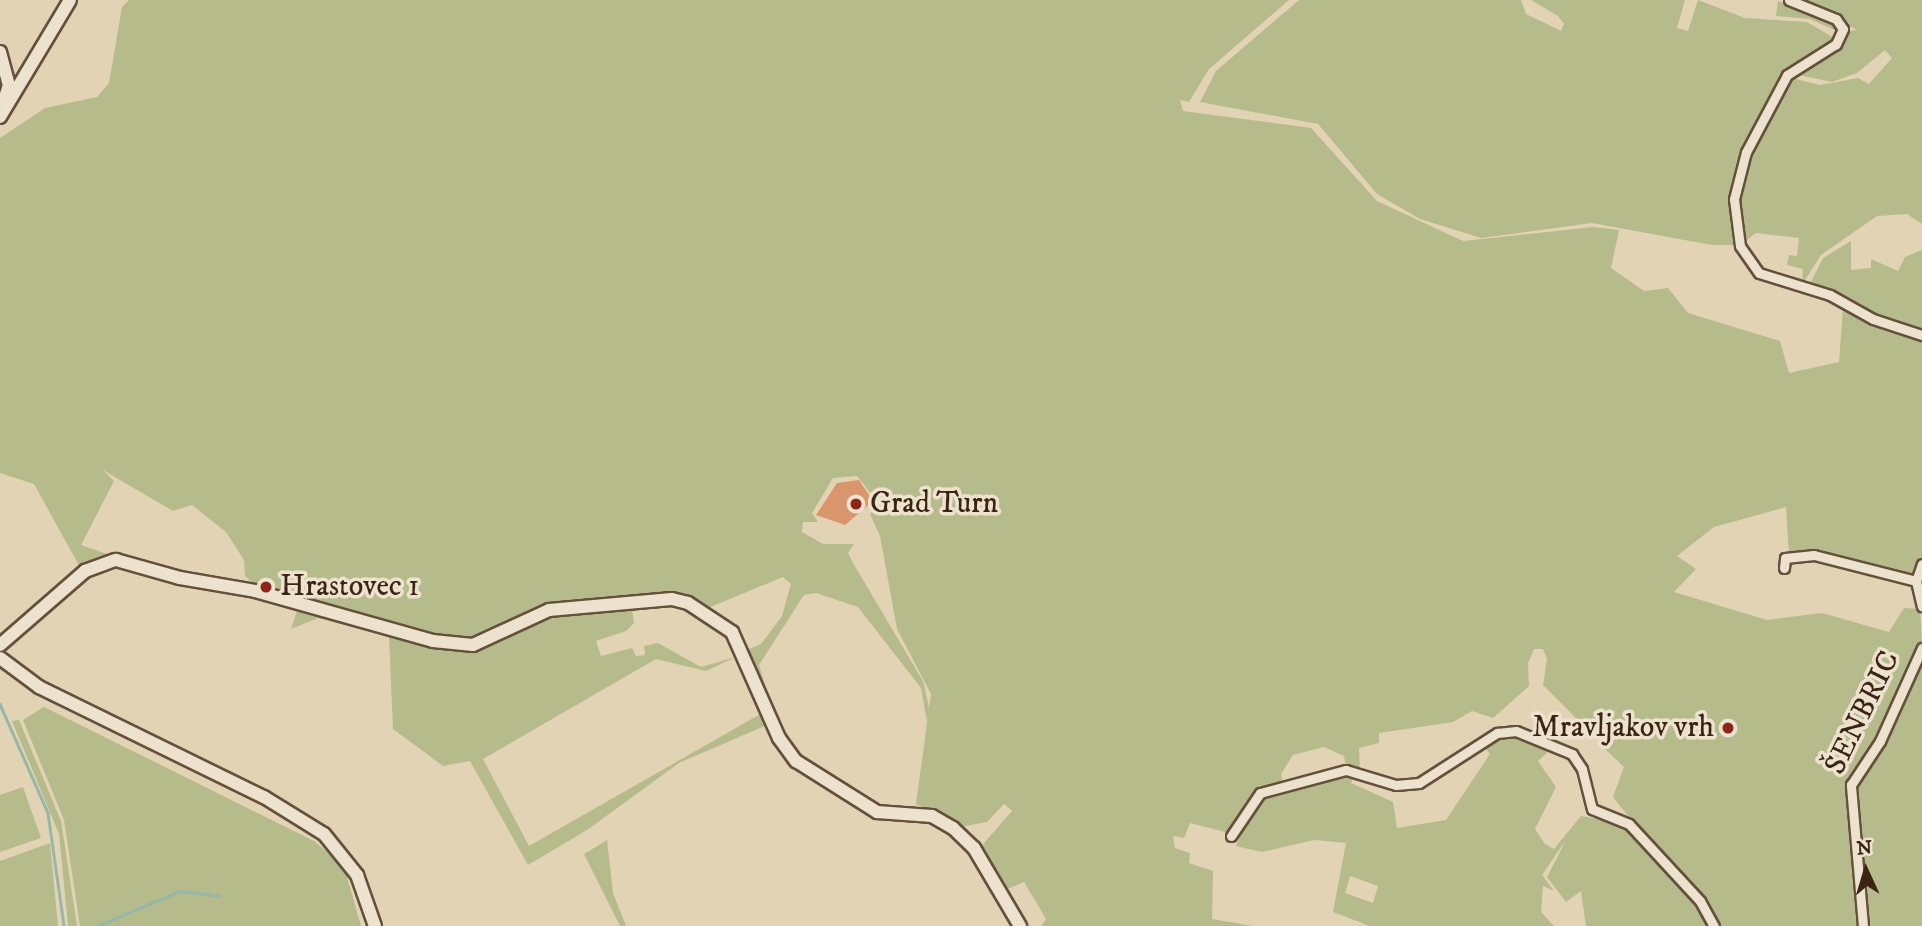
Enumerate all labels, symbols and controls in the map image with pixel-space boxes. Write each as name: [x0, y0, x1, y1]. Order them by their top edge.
place label: Grad Turn: [870, 486, 998, 522]
marker: Grad Turn: [848, 496, 864, 512]
place label: Hrastovec 1: [280, 569, 419, 605]
marker: Hrastovec 1: [258, 579, 274, 595]
street label: ŠENBRIC: [1818, 646, 1908, 780]
place label: Mravljakov vrh: [1532, 710, 1714, 746]
marker: Mravljakov vrh: [1720, 720, 1736, 736]
north arrow: [1831, 835, 1901, 905]
text: N: [1856, 837, 1873, 861]

